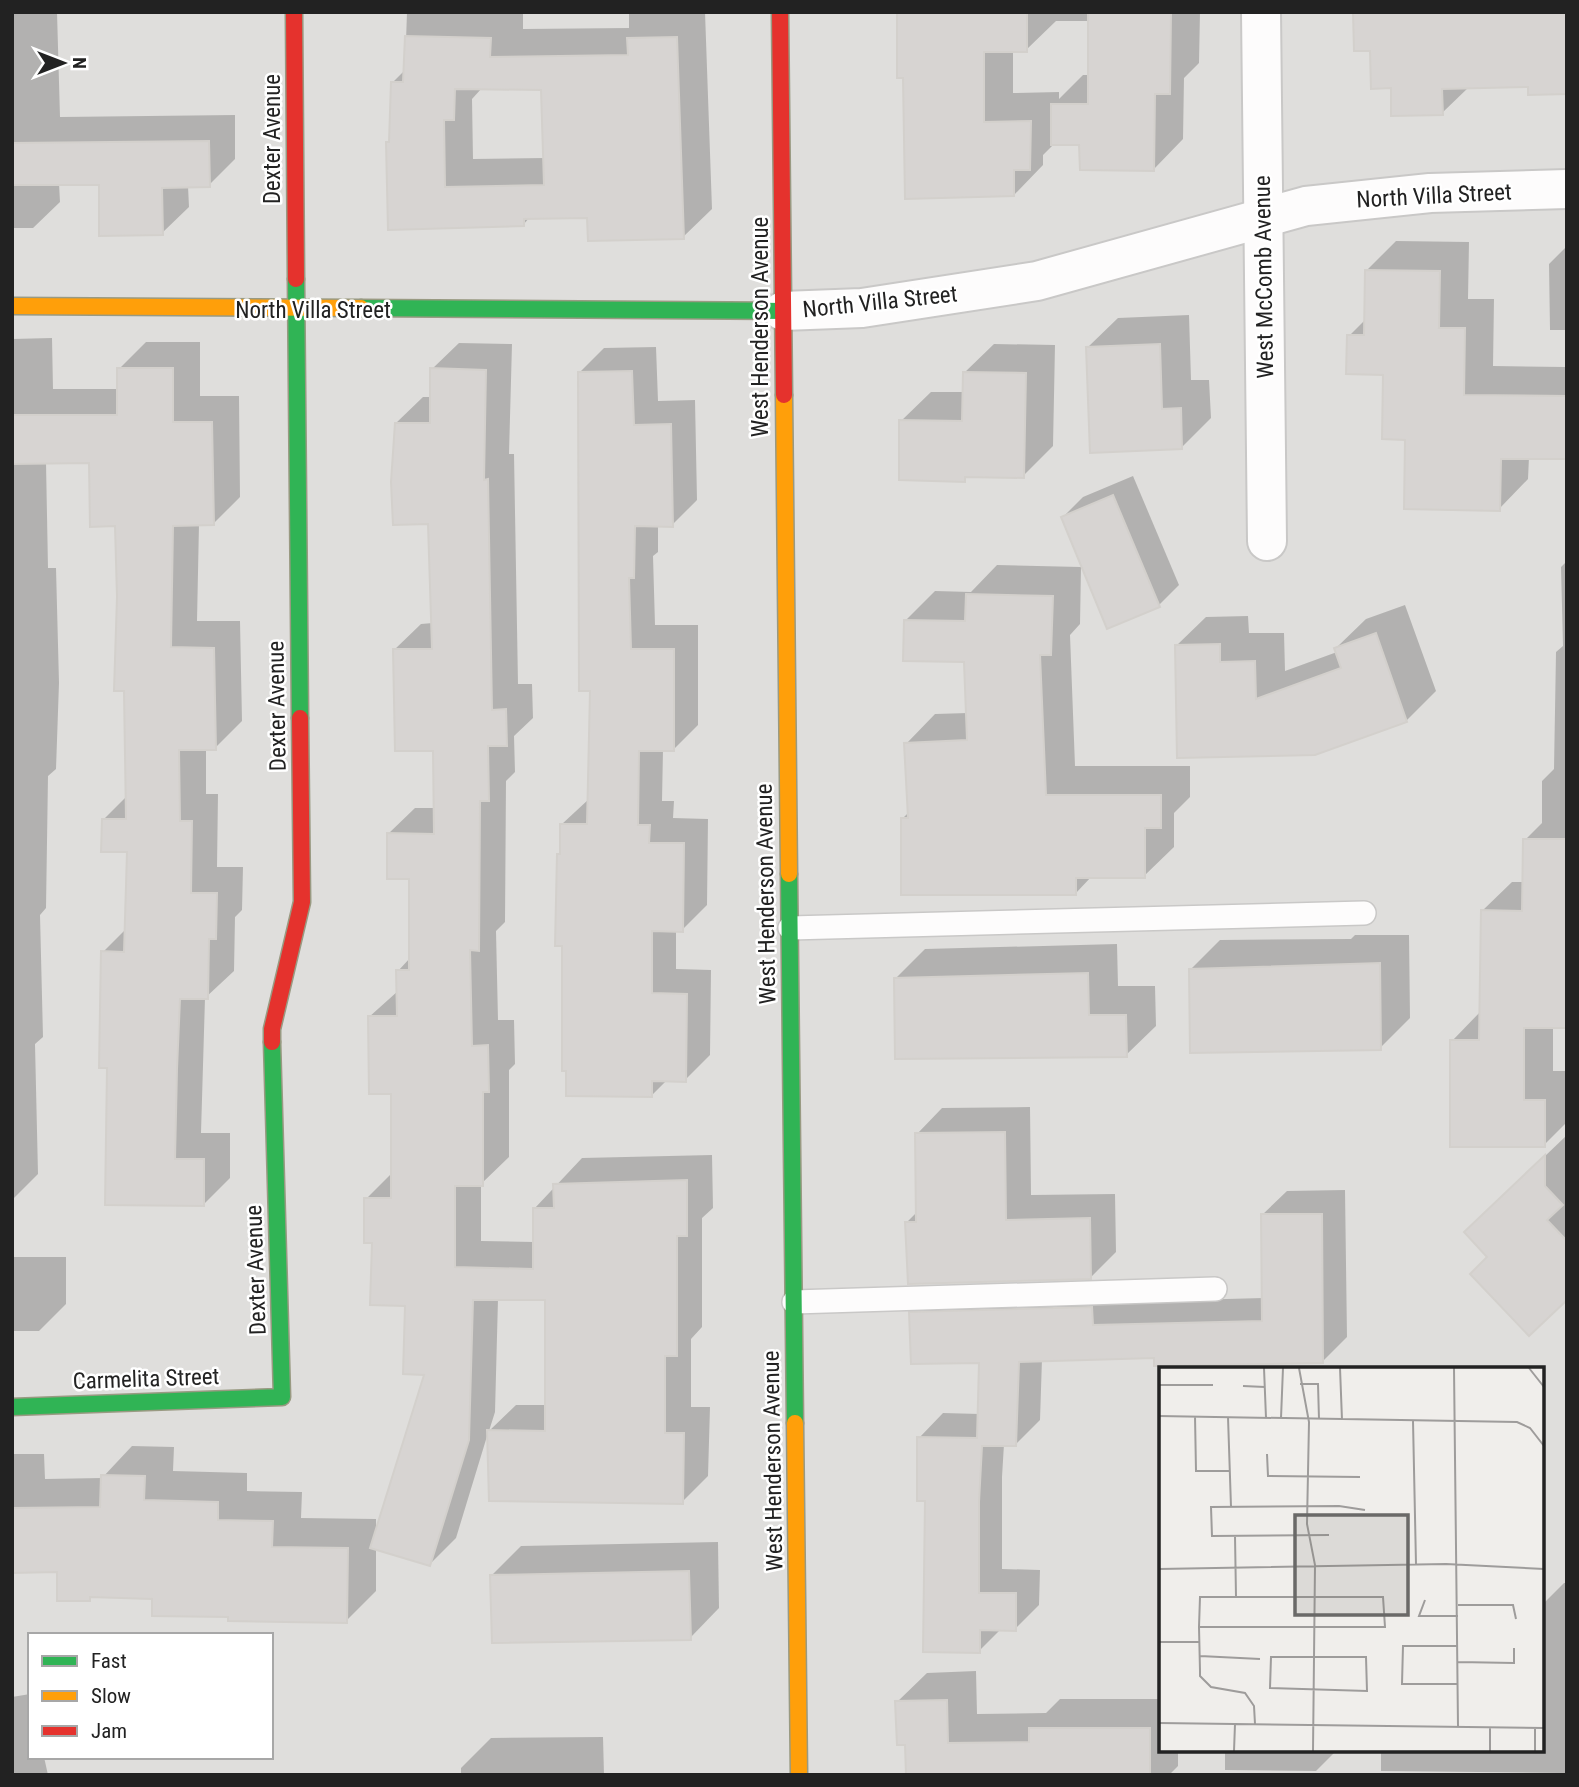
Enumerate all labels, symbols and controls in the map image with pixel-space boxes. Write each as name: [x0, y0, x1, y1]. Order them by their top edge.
north arrow: [28, 28, 98, 98]
text: N: [68, 57, 91, 69]
street label: Dexter Avenue: [259, 74, 286, 204]
street label: West McComb Avenue: [1249, 175, 1279, 379]
street label: North Villa Street: [1356, 178, 1512, 214]
street label: West Henderson Avenue: [747, 217, 774, 437]
street label: North Villa Street: [801, 280, 959, 324]
street label: North Villa Street: [235, 297, 391, 324]
street label: Dexter Avenue: [262, 641, 292, 771]
street label: West Henderson Avenue: [751, 783, 781, 1005]
street label: Dexter Avenue: [240, 1205, 272, 1335]
street label: West Henderson Avenue: [758, 1350, 788, 1572]
street label: Carmelita Street: [72, 1363, 220, 1395]
inset map: [1159, 1367, 1544, 1752]
legend: [28, 1633, 273, 1759]
text: Fast: [91, 1649, 127, 1673]
text: Slow: [91, 1684, 131, 1708]
text: Jam: [91, 1719, 127, 1743]

